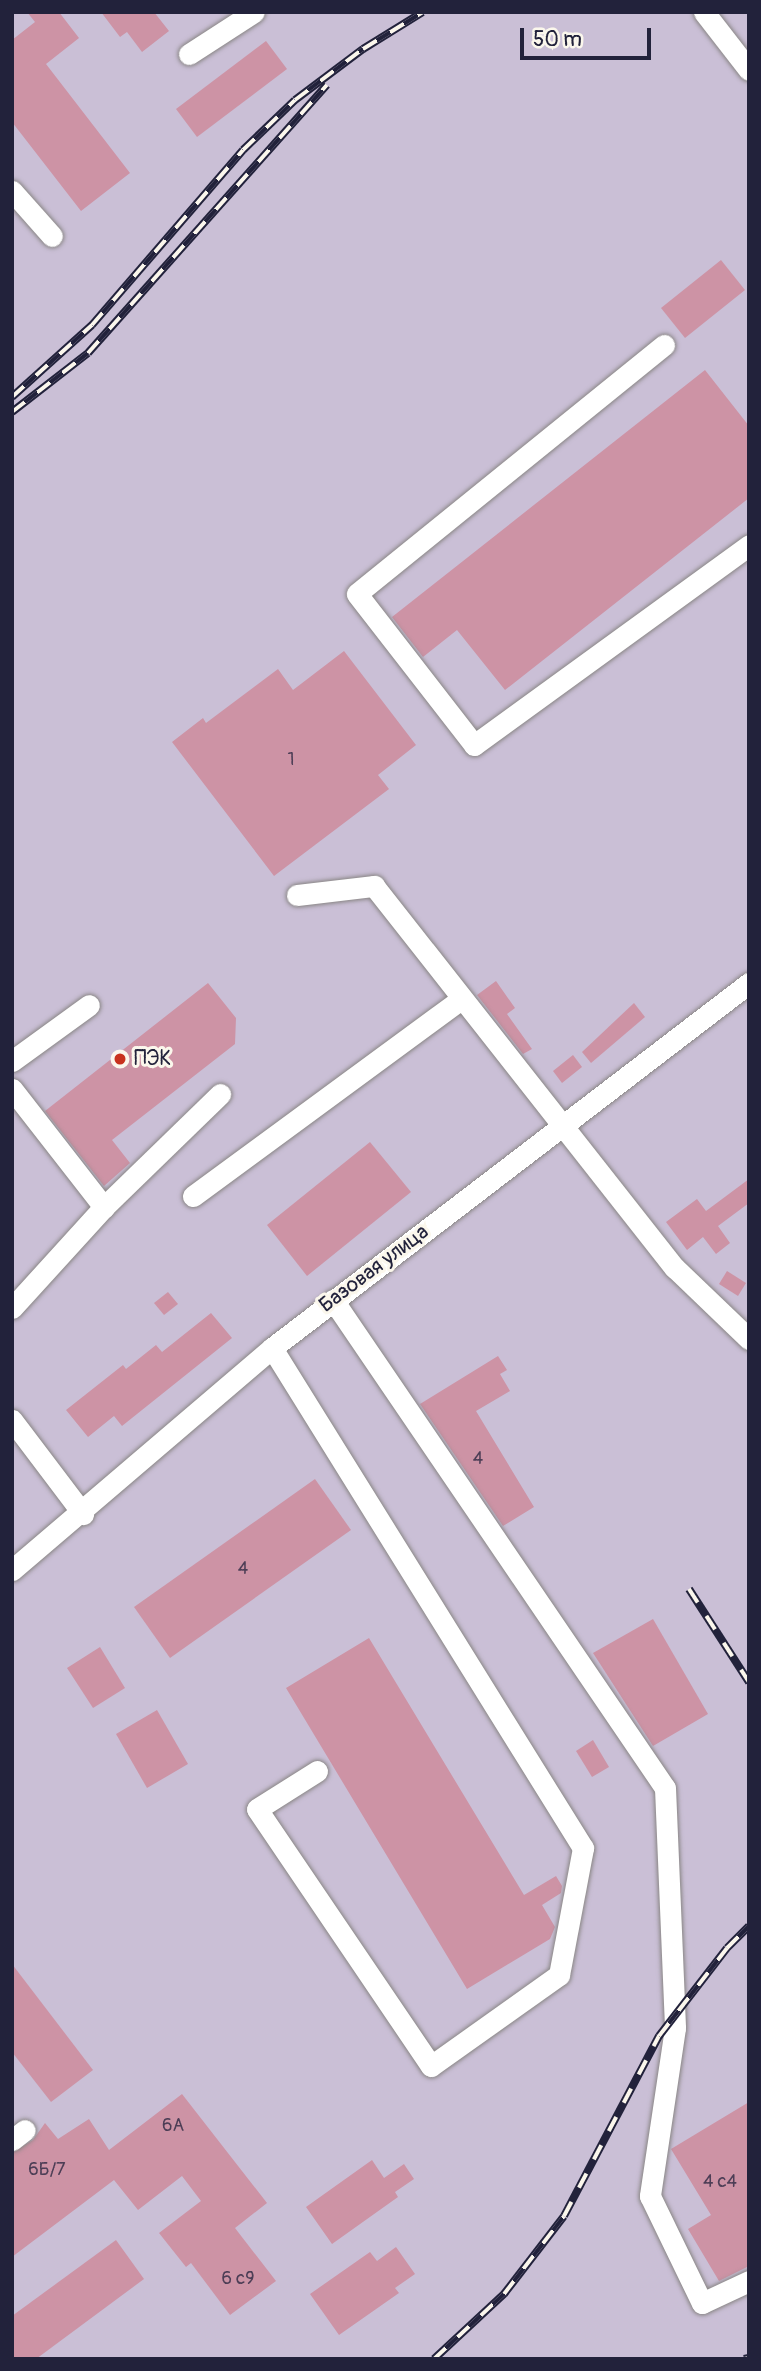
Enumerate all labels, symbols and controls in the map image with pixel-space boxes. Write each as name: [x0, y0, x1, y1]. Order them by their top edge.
scale bar: [523, 14, 654, 58]
text: 50 m: [533, 26, 582, 53]
house number: 1: [287, 749, 295, 771]
place label: ПЭК: [134, 1046, 171, 1072]
marker: ПЭК: [112, 1051, 128, 1067]
street label: Базовая улица: [314, 1220, 434, 1318]
house number: 4: [473, 1448, 483, 1470]
house number: 4: [238, 1558, 248, 1580]
house number: 6А: [162, 2115, 184, 2137]
house number: 6Б/7: [28, 2159, 66, 2181]
house number: 4 с4: [703, 2171, 737, 2193]
house number: 6 с9: [222, 2268, 254, 2290]

